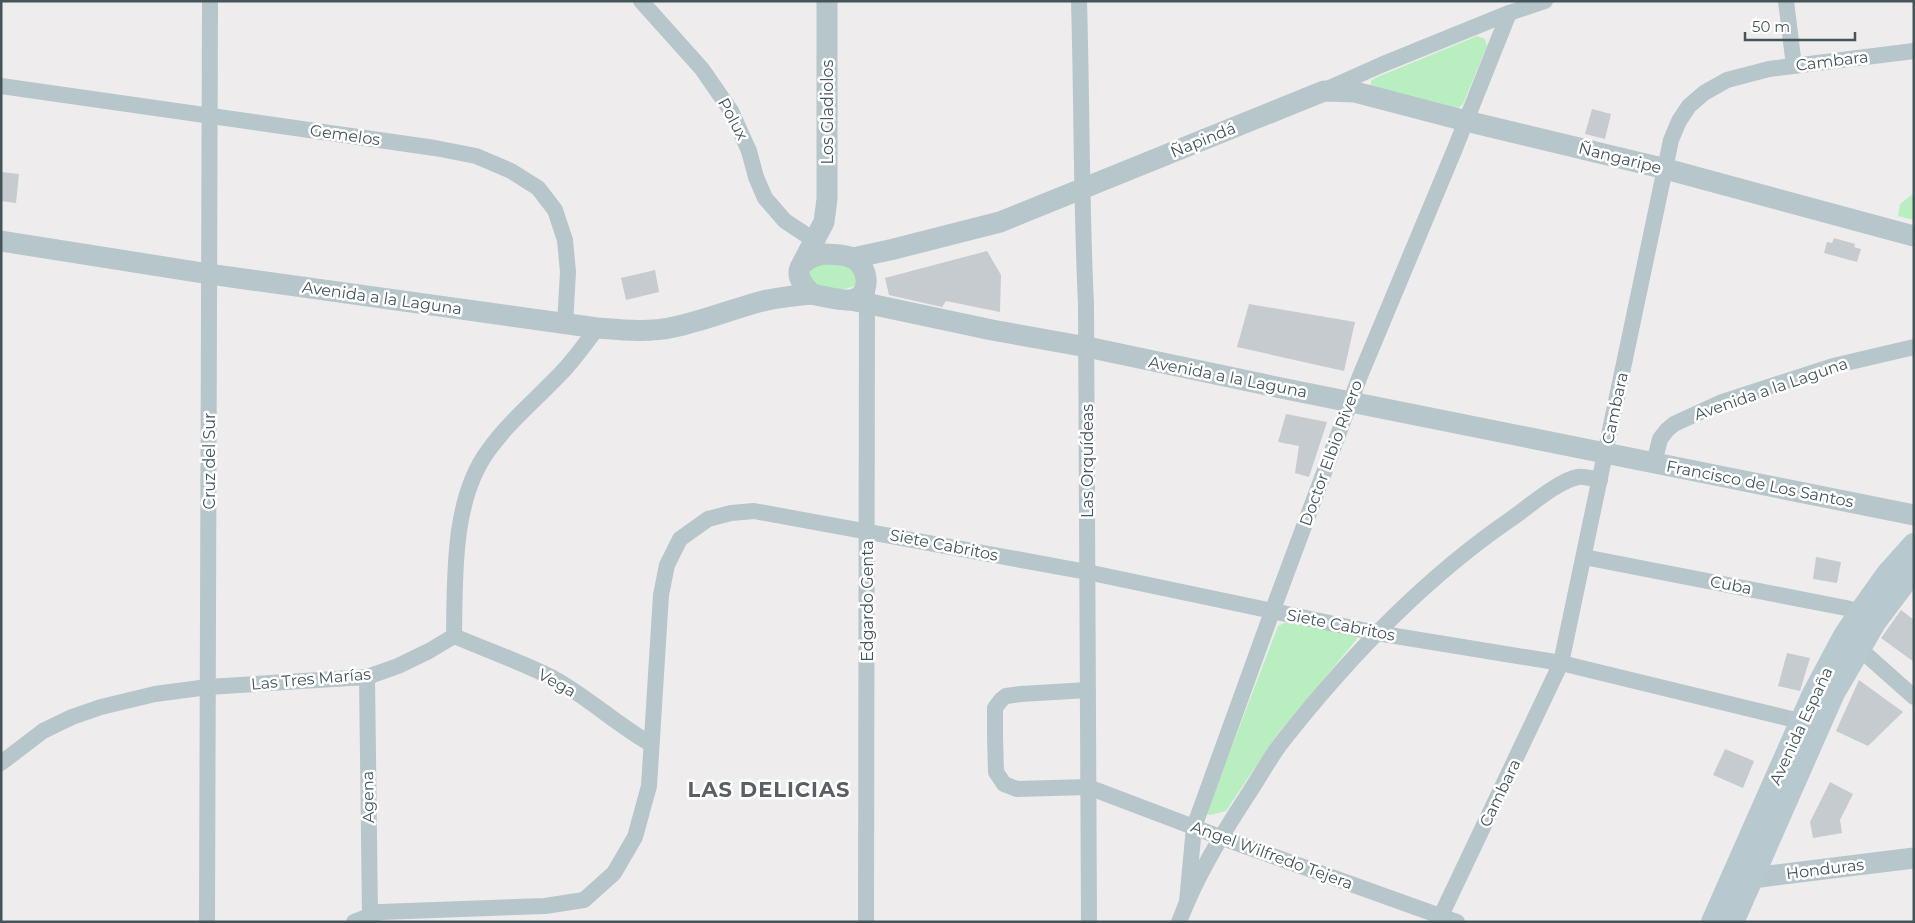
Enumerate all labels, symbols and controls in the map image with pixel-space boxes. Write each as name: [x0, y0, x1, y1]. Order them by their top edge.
scale bar: [1745, 10, 1855, 42]
text: 50 m: [1752, 17, 1790, 36]
street label: Cambara: [1795, 47, 1869, 75]
street label: Los Gladiolos: [818, 59, 837, 164]
street label: Polux: [714, 95, 752, 144]
street label: Ñapindá: [1168, 118, 1238, 162]
street label: Gemelos: [309, 121, 382, 149]
street label: Ñangaripe: [1577, 139, 1663, 177]
street label: Avenida a la Laguna: [301, 277, 463, 319]
street label: Avenida a la Laguna: [1147, 352, 1309, 402]
street label: Avenida a la Laguna: [1692, 354, 1850, 424]
street label: Cambara: [1598, 370, 1632, 446]
street label: Doctor Elbio Rivero: [1296, 377, 1366, 529]
street label: Las Orquídeas: [1078, 404, 1097, 518]
street label: Cruz del Sur: [200, 413, 219, 509]
street label: Francisco de Los Santos: [1665, 457, 1855, 512]
street label: Siete Cabritos: [888, 525, 1000, 565]
street label: Edgardo Genta: [858, 540, 877, 662]
street label: Cuba: [1709, 572, 1753, 598]
street label: Siete Cabritos: [1285, 605, 1397, 645]
street label: Las Tres Marías: [250, 664, 372, 694]
street label: Avenida España: [1765, 664, 1837, 788]
street label: Vega: [535, 665, 579, 701]
street label: Cambara: [1475, 756, 1525, 830]
street label: Agena: [358, 771, 378, 823]
district label: LAS DELICIAS: [688, 777, 850, 802]
street label: Angel Wilfredo Tejera: [1188, 817, 1356, 893]
street label: Honduras: [1785, 855, 1865, 883]

